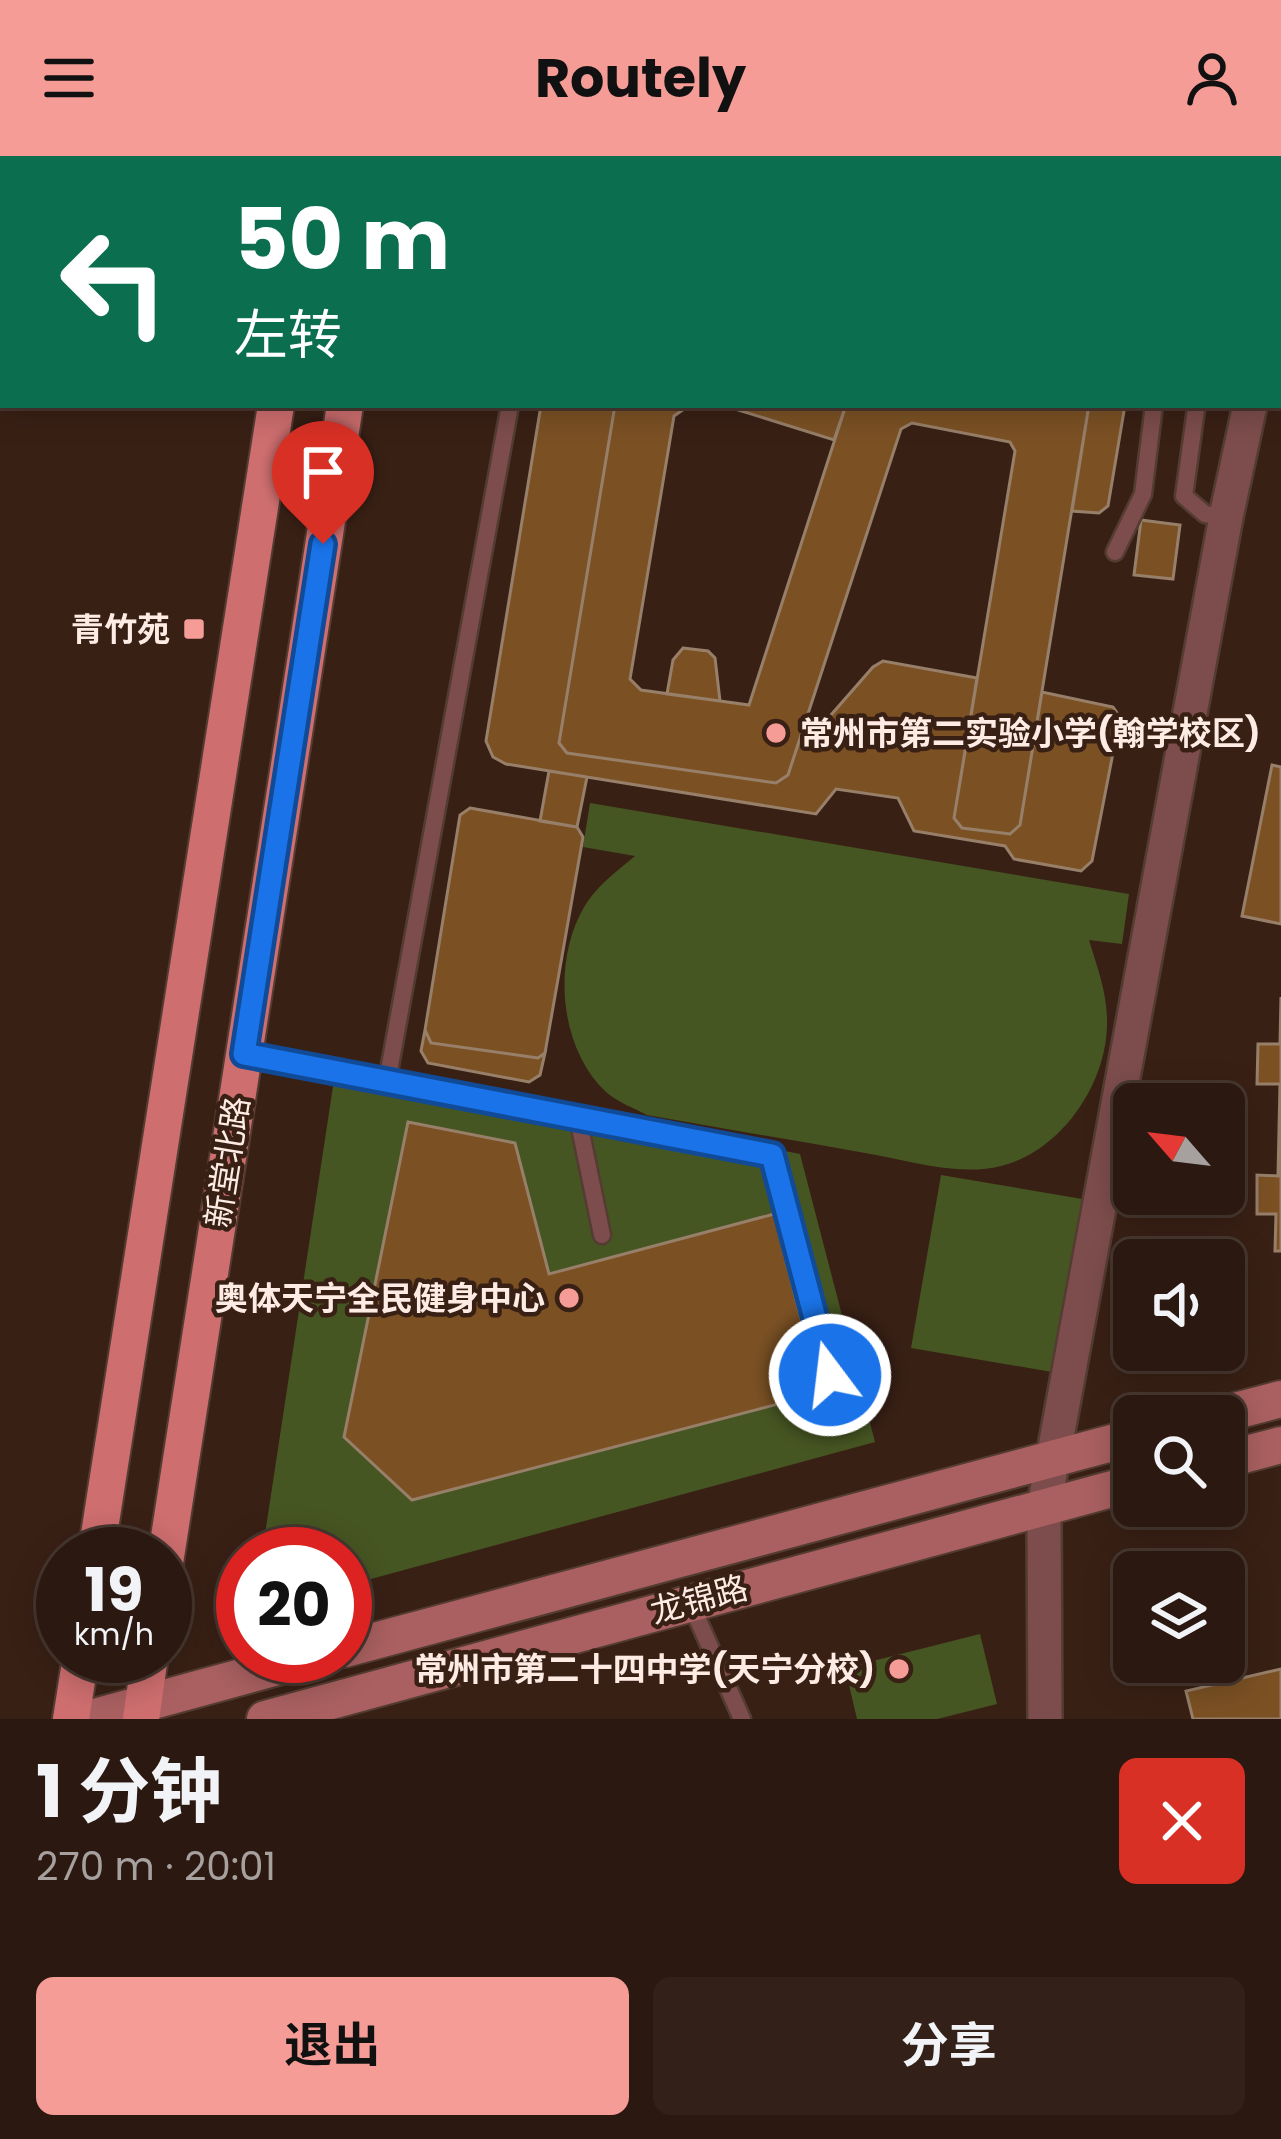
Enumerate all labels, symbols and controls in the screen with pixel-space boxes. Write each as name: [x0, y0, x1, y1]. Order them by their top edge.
text: Routely: [535, 40, 746, 116]
icon: menu: [36, 45, 102, 111]
icon: person: [1179, 45, 1245, 111]
text: 50 m: [234, 181, 450, 298]
icon: left: [36, 204, 192, 360]
text: 左转: [234, 297, 342, 373]
pin: [272, 421, 374, 544]
icon: arrive: [290, 439, 356, 505]
place label: 青竹苑: [71, 606, 170, 653]
marker: 青竹苑: [181, 616, 207, 642]
place label: 常州市第二实验小学(翰学校区): [800, 710, 1260, 757]
marker: 常州市第二实验小学(翰学校区): [763, 720, 789, 746]
north arrow: [1113, 1083, 1245, 1215]
map controls: [1113, 1083, 1245, 1683]
street label: 新堂北路: [194, 1093, 261, 1231]
button: sound: [1113, 1239, 1245, 1371]
place label: 奥体天宁全民健身中心: [215, 1275, 545, 1322]
marker: 奥体天宁全民健身中心: [556, 1285, 582, 1311]
position arrow: [767, 1312, 893, 1438]
button: search: [1113, 1395, 1245, 1527]
speed limit sign: 20: [216, 1527, 372, 1683]
text: 19: [84, 1548, 144, 1632]
button: layers: [1113, 1551, 1245, 1683]
street label: 龙锦路: [645, 1564, 753, 1635]
text: km/h: [74, 1613, 154, 1656]
place label: 常州市第二十四中学(天宁分校): [415, 1646, 875, 1693]
marker: 常州市第二十四中学(天宁分校): [886, 1656, 912, 1682]
text: 1 分钟: [36, 1741, 222, 1842]
button: close: [1119, 1758, 1245, 1884]
text: 270 m · 20:01: [36, 1839, 276, 1894]
button: 退出: [36, 1977, 629, 2115]
button: 分享: [653, 1977, 1245, 2115]

